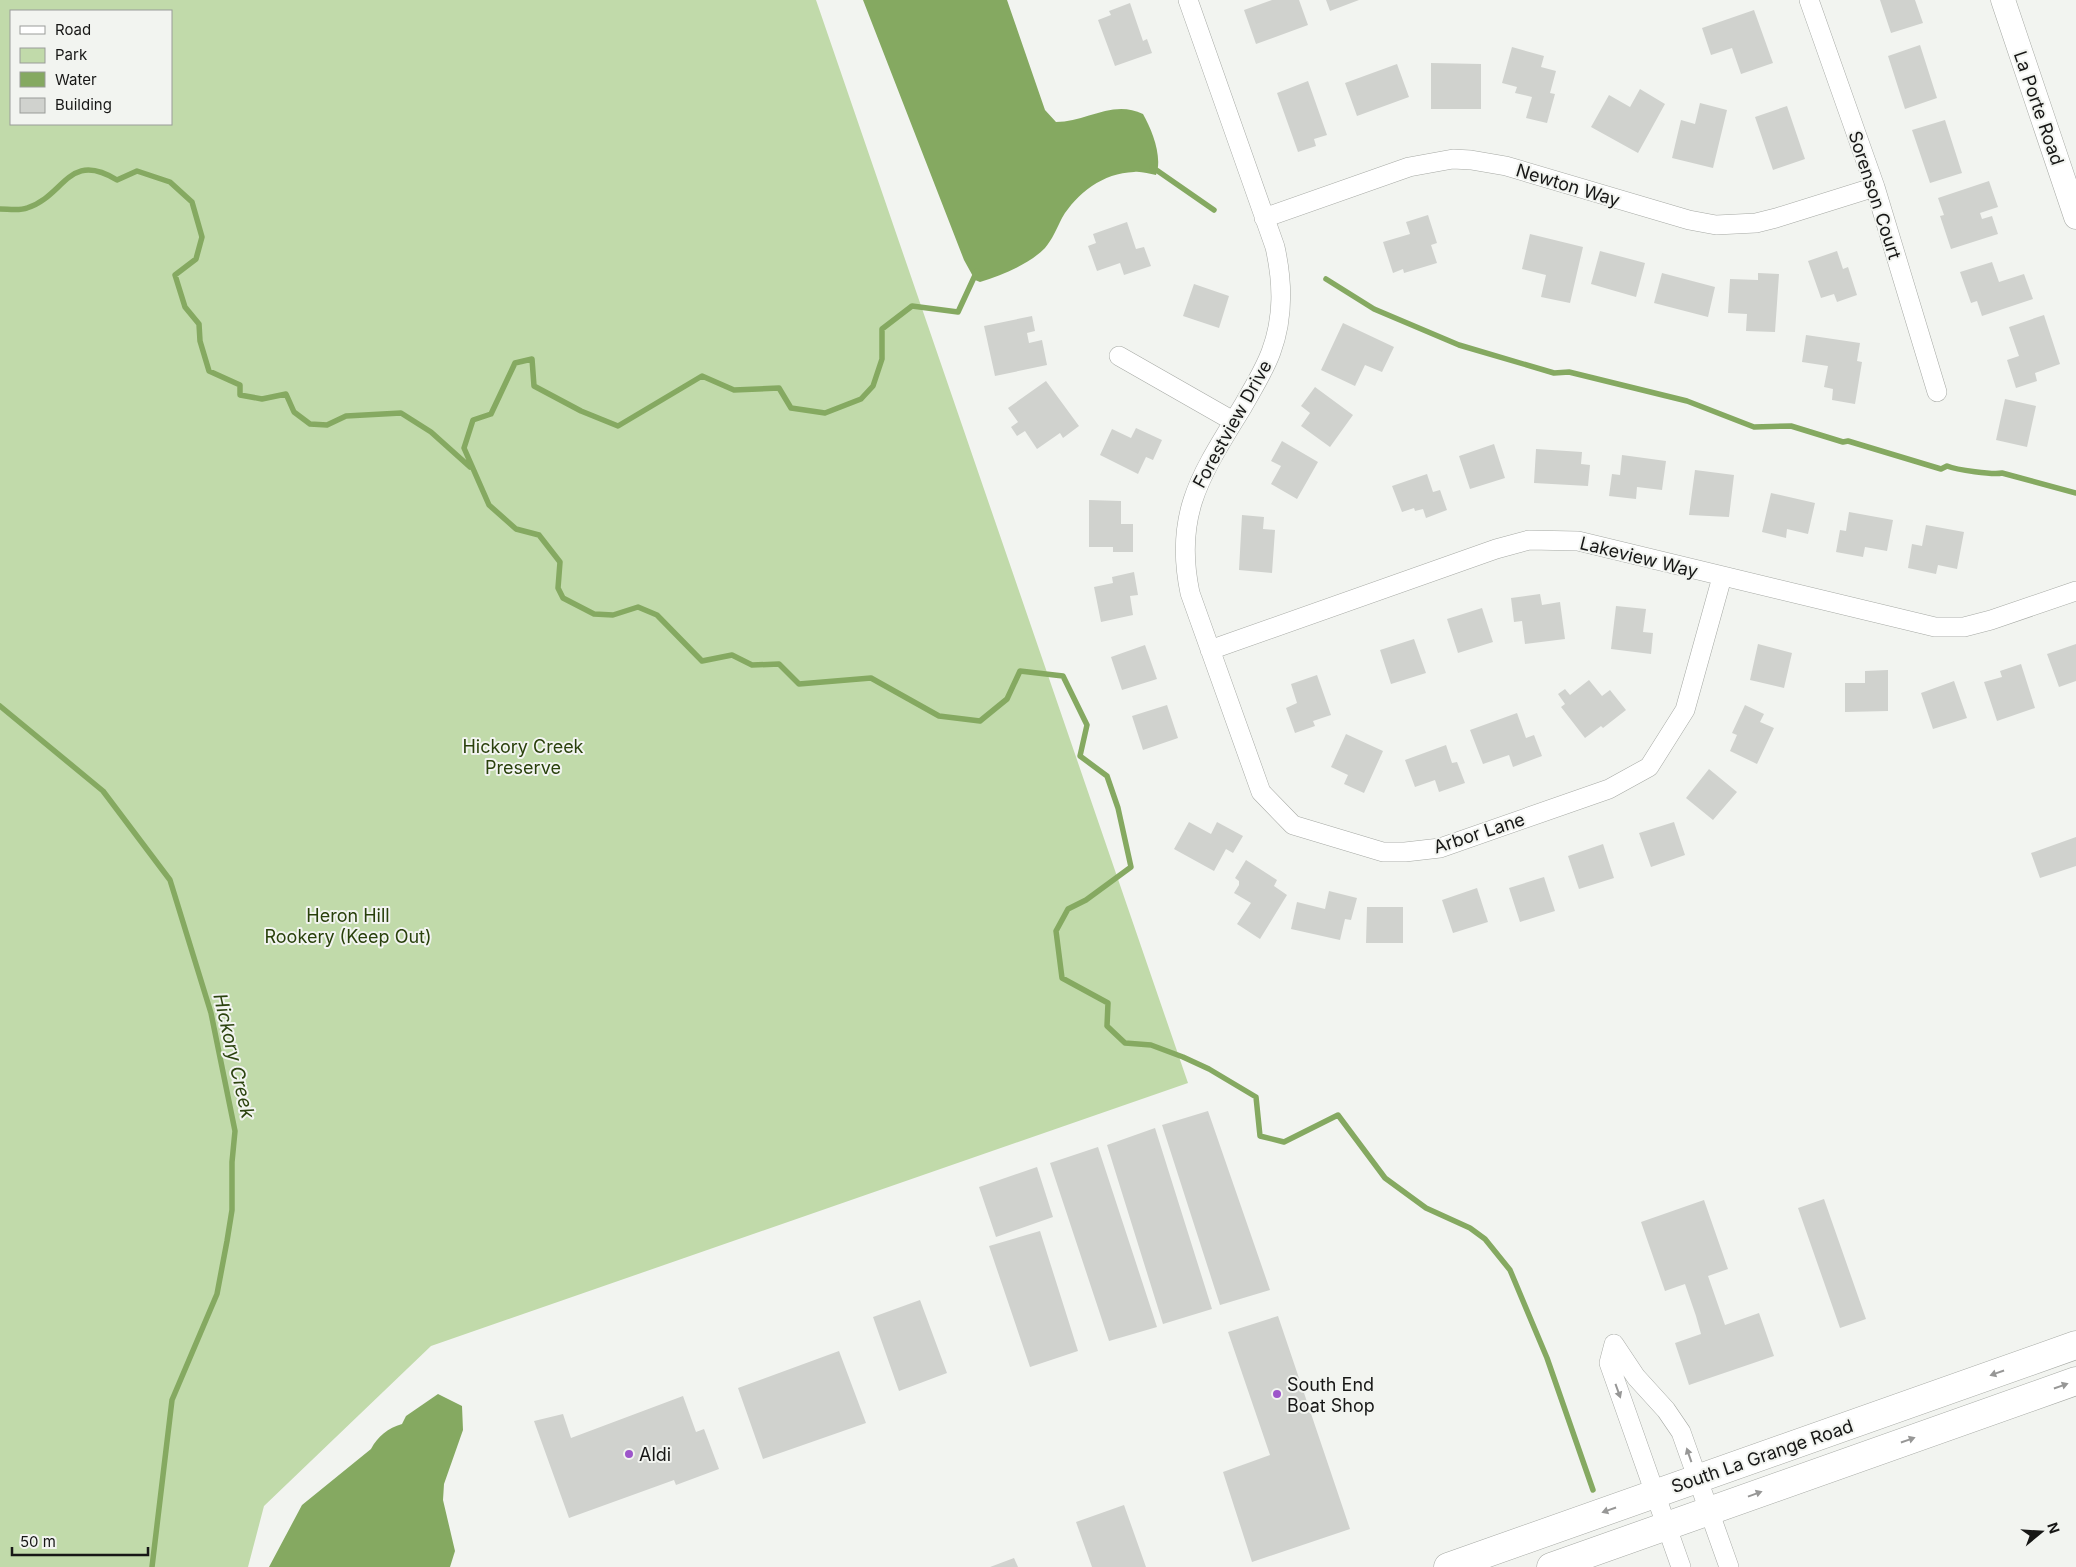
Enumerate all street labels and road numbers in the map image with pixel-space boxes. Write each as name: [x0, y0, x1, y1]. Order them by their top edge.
street label: La Porte Road: [2010, 48, 2068, 168]
street label: Sorenson Court: [1844, 128, 1906, 262]
street label: Newton Way: [1514, 159, 1622, 211]
street label: Forestview Drive: [1188, 357, 1276, 491]
street label: Lakeview Way: [1578, 532, 1700, 582]
street label: Arbor Lane: [1431, 808, 1527, 858]
street label: South La Grange Road: [1668, 1415, 1856, 1497]

